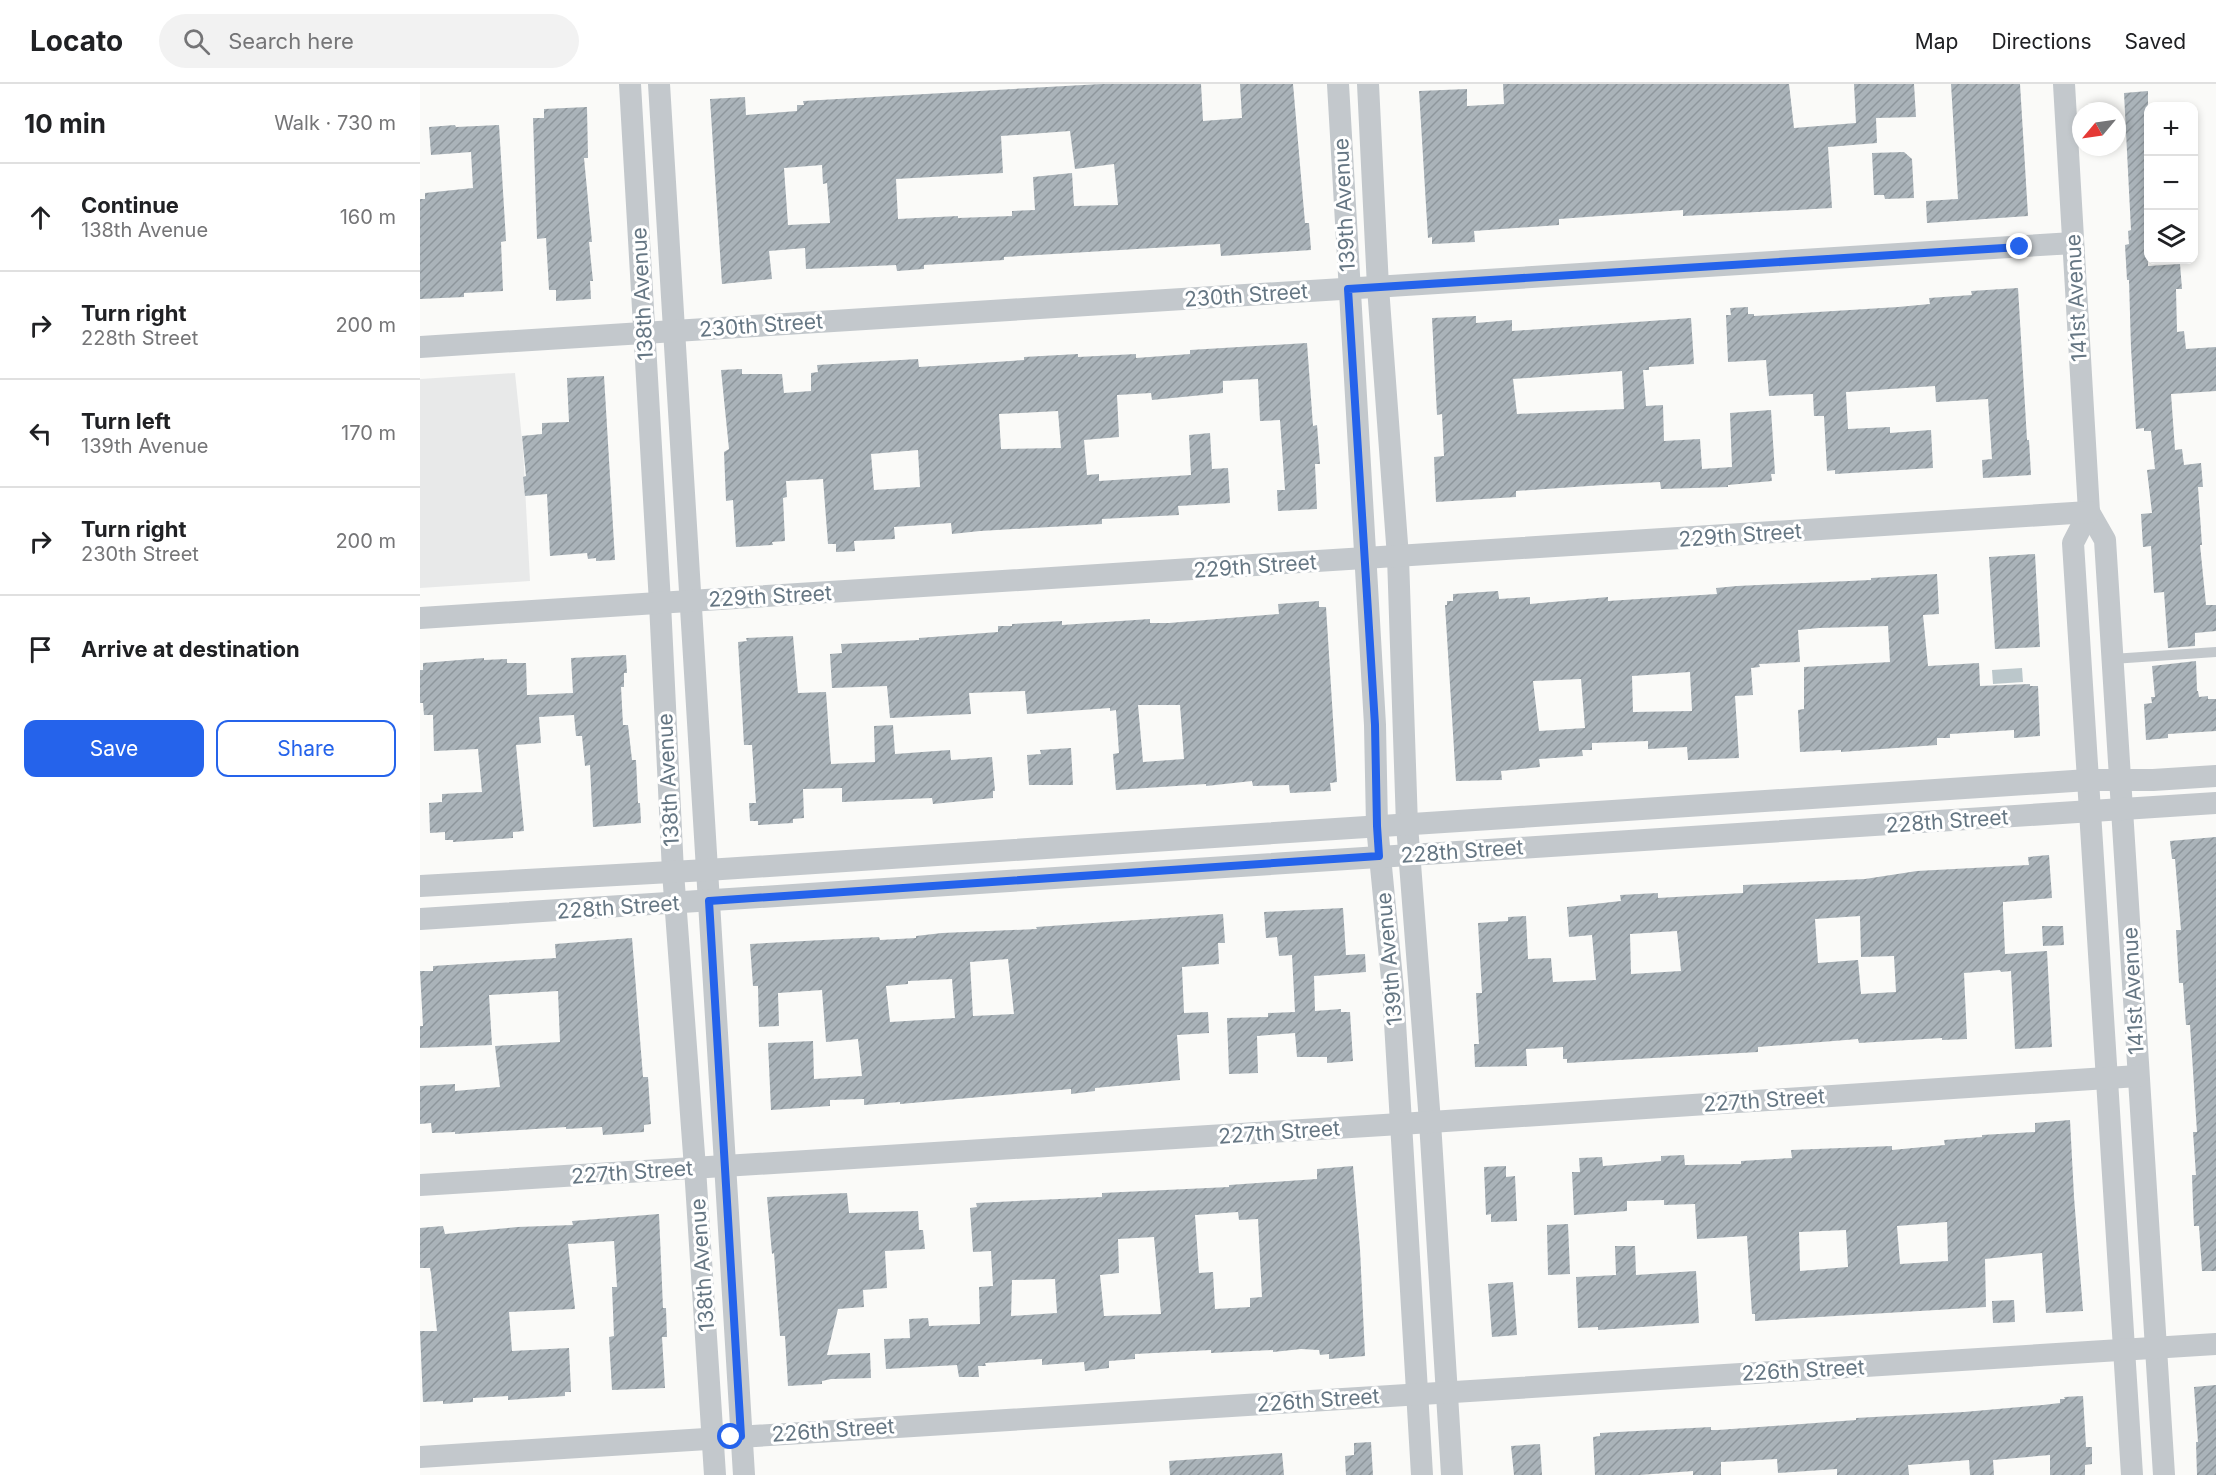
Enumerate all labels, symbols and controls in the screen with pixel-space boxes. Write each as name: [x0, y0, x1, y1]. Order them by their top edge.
search box: [159, 14, 579, 68]
text: Locato: [30, 24, 123, 58]
icon: search: [180, 25, 213, 58]
text: Search here: [228, 28, 354, 54]
text: Map: [1915, 29, 1958, 54]
text: Directions: [1991, 29, 2092, 54]
text: Saved: [2125, 29, 2186, 54]
north arrow: [2072, 102, 2126, 156]
map controls: [2144, 102, 2198, 264]
button: +: [2144, 102, 2198, 156]
text: 10 min: [24, 108, 106, 139]
text: Walk · 730 m: [274, 111, 396, 135]
street label: 139th Avenue: [1328, 138, 1360, 272]
button: −: [2144, 156, 2198, 210]
text: Continue: [81, 192, 179, 218]
icon: ahead: [24, 201, 57, 234]
text: 160 m: [340, 205, 396, 229]
button: layers: [2144, 210, 2198, 264]
text: 138th Avenue: [81, 218, 208, 242]
street label: 138th Avenue: [626, 227, 658, 361]
route end: [2006, 233, 2032, 259]
street label: 141st Avenue: [2060, 233, 2092, 363]
street label: 230th Street: [1183, 278, 1309, 312]
text: Turn right: [81, 300, 187, 326]
street label: 230th Street: [698, 308, 824, 342]
icon: right: [24, 309, 57, 342]
text: 200 m: [335, 313, 396, 337]
text: 228th Street: [81, 326, 198, 350]
text: Turn left: [81, 408, 171, 434]
icon: left: [24, 417, 57, 450]
text: 170 m: [341, 421, 396, 445]
text: 139th Avenue: [81, 434, 208, 458]
text: Turn right: [81, 516, 187, 542]
street label: 229th Street: [1678, 518, 1803, 552]
icon: right: [24, 525, 57, 558]
text: 200 m: [335, 529, 396, 553]
text: 230th Street: [81, 542, 199, 566]
street label: 229th Street: [1193, 549, 1318, 583]
street label: 229th Street: [708, 580, 832, 612]
icon: arrive: [24, 633, 57, 666]
text: Arrive at destination: [81, 636, 300, 662]
street label: 138th Avenue: [652, 713, 684, 847]
button: Save: [24, 720, 204, 777]
button: Share: [216, 720, 396, 777]
street label: 228th Street: [1885, 804, 2009, 838]
street label: 228th Street: [1400, 834, 1524, 868]
street label: 228th Street: [556, 890, 680, 924]
street label: 139th Avenue: [1371, 891, 1407, 1027]
street label: 141st Avenue: [2117, 926, 2149, 1056]
street label: 227th Street: [1702, 1083, 1826, 1117]
street label: 227th Street: [1217, 1115, 1341, 1149]
street label: 227th Street: [570, 1155, 694, 1189]
street label: 138th Avenue: [685, 1198, 719, 1332]
street label: 226th Street: [1741, 1354, 1865, 1386]
street label: 226th Street: [1256, 1383, 1380, 1417]
street label: 226th Street: [771, 1413, 895, 1447]
route start: [717, 1423, 743, 1449]

